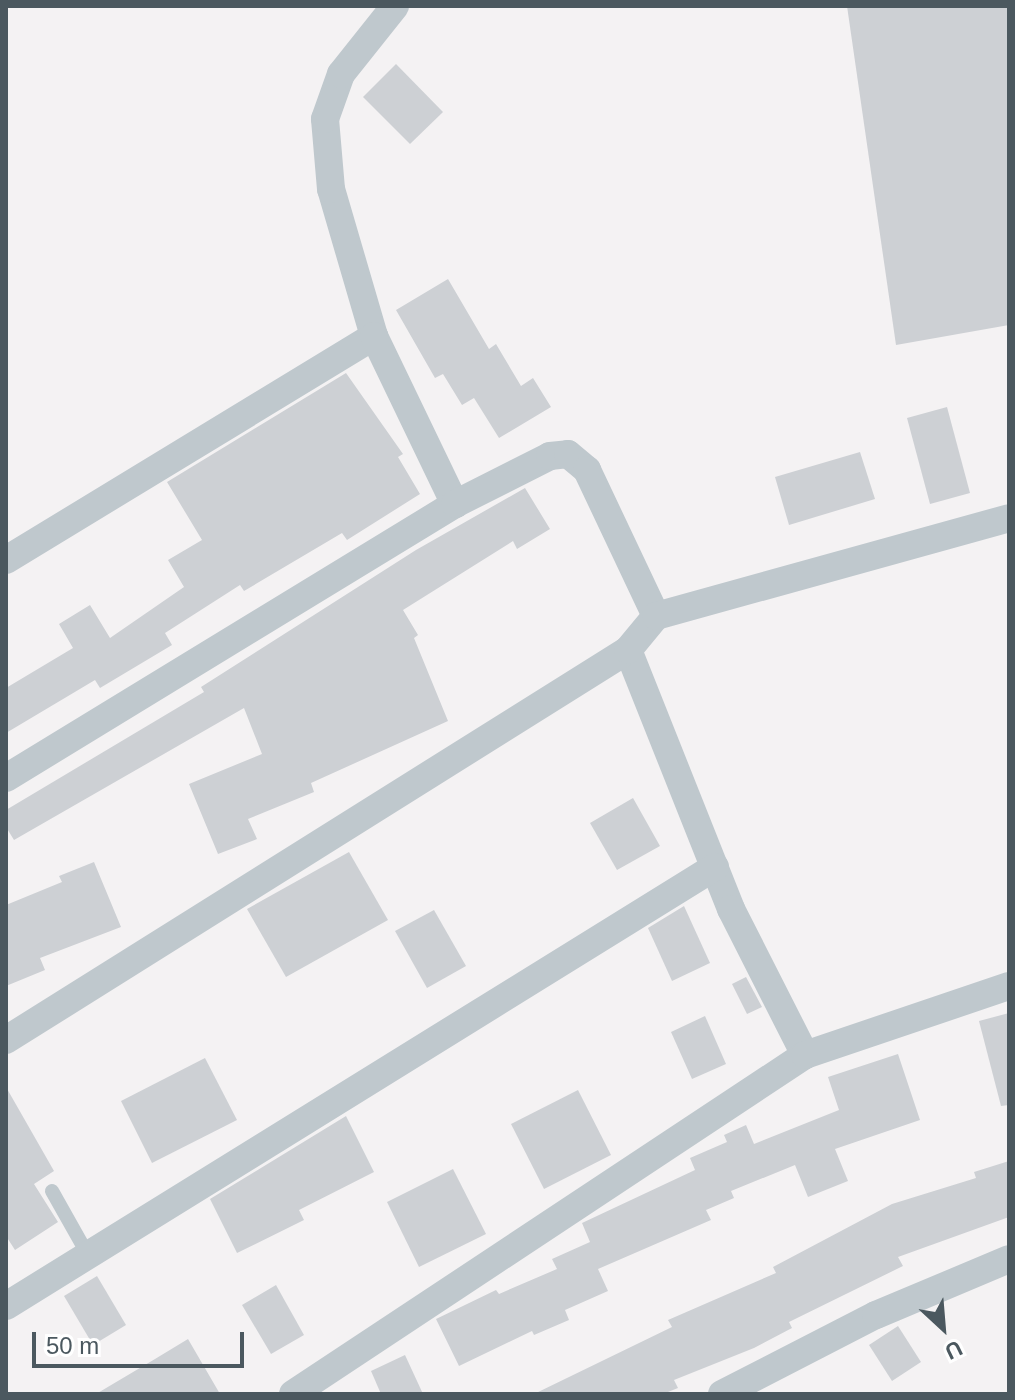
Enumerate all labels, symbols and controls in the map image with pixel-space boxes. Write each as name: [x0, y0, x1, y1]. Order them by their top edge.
north arrow: [903, 1288, 983, 1368]
scale bar: [36, 1316, 248, 1366]
text: 50 m: [46, 1332, 99, 1359]
text: U: [941, 1335, 966, 1365]

